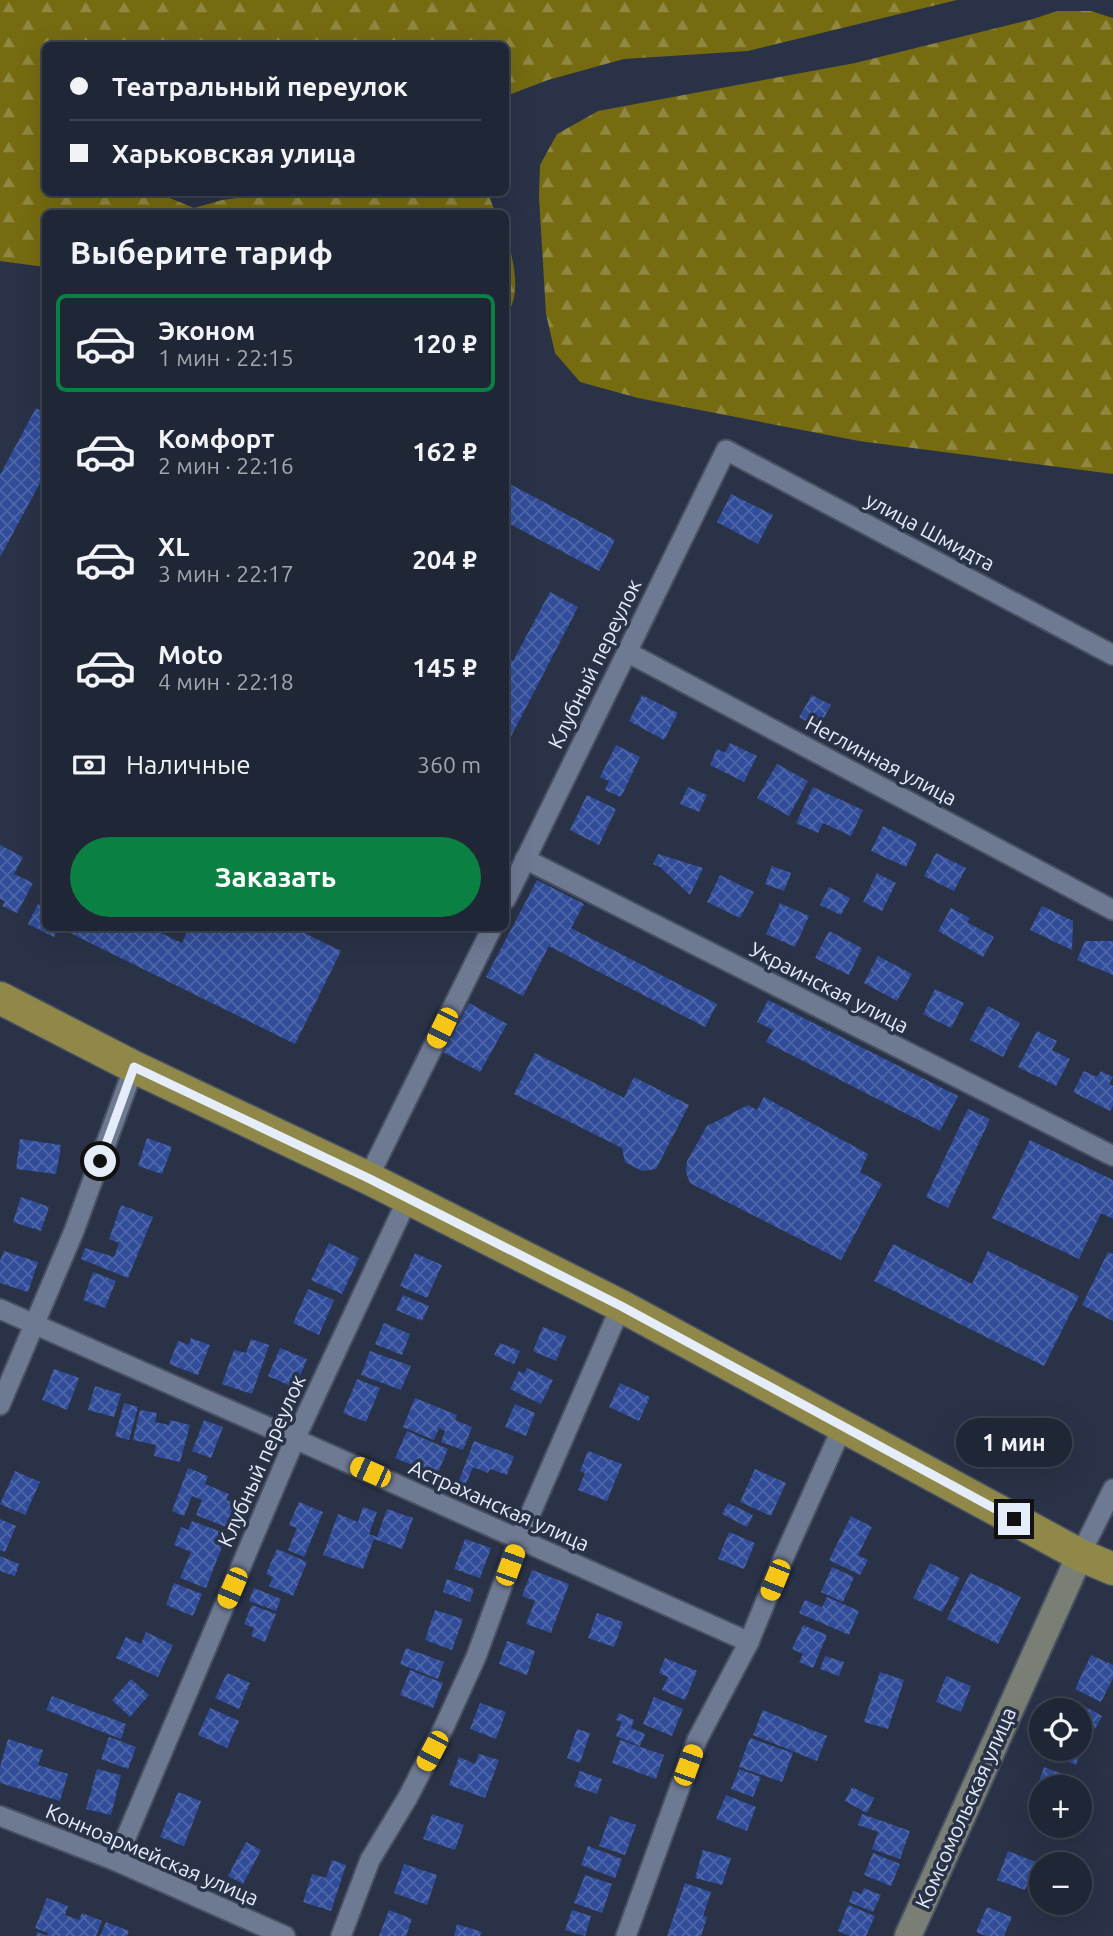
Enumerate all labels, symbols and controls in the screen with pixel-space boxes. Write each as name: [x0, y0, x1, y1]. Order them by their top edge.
text: Театральный переулок: [112, 72, 408, 101]
text: Харьковская улица: [112, 139, 356, 168]
text: Выберите тариф: [70, 234, 333, 270]
icon: car: [74, 312, 137, 375]
text: Эконом: [158, 316, 255, 345]
text: 120 ₽: [412, 329, 477, 358]
text: 1 мин · 22:15: [158, 345, 294, 370]
icon: car: [74, 420, 137, 483]
text: Комфорт: [158, 424, 274, 453]
text: 162 ₽: [412, 437, 477, 466]
text: 2 мин · 22:16: [158, 453, 294, 478]
street label: улица Шмидта: [862, 487, 999, 575]
icon: car: [74, 528, 137, 591]
text: XL: [158, 532, 189, 561]
text: 204 ₽: [412, 545, 477, 574]
text: 3 мин · 22:17: [158, 561, 294, 586]
street label: Клубный переулок: [543, 575, 646, 752]
icon: car: [74, 636, 137, 699]
text: Moto: [158, 640, 223, 669]
text: 145 ₽: [412, 653, 477, 682]
text: 4 мин · 22:18: [158, 669, 294, 694]
street label: Неглинная улица: [802, 710, 961, 810]
icon: cash: [70, 746, 108, 784]
text: Наличные: [126, 750, 251, 779]
text: 360 m: [417, 752, 481, 777]
button: Заказать: [70, 837, 481, 917]
street label: Украинская улица: [746, 937, 913, 1038]
car: [424, 1005, 461, 1051]
route start: [84, 1145, 116, 1177]
street label: Клубный переулок: [212, 1371, 310, 1550]
callout: 1 мин: [956, 1418, 1072, 1466]
text: 1 мин: [982, 1430, 1046, 1455]
car: [347, 1454, 394, 1490]
street label: Астраханская улица: [406, 1455, 593, 1556]
route end: [998, 1503, 1030, 1535]
car: [493, 1542, 528, 1588]
car: [758, 1557, 793, 1603]
car: [215, 1565, 250, 1611]
map controls: [1029, 1698, 1092, 1915]
button: locate: [1029, 1698, 1092, 1761]
street label: Комсомольская улица: [910, 1703, 1020, 1912]
car: [413, 1728, 452, 1774]
car: [671, 1742, 706, 1788]
button: +: [1029, 1775, 1092, 1838]
street label: Конноармейская улица: [42, 1798, 262, 1910]
button: −: [1029, 1852, 1092, 1915]

